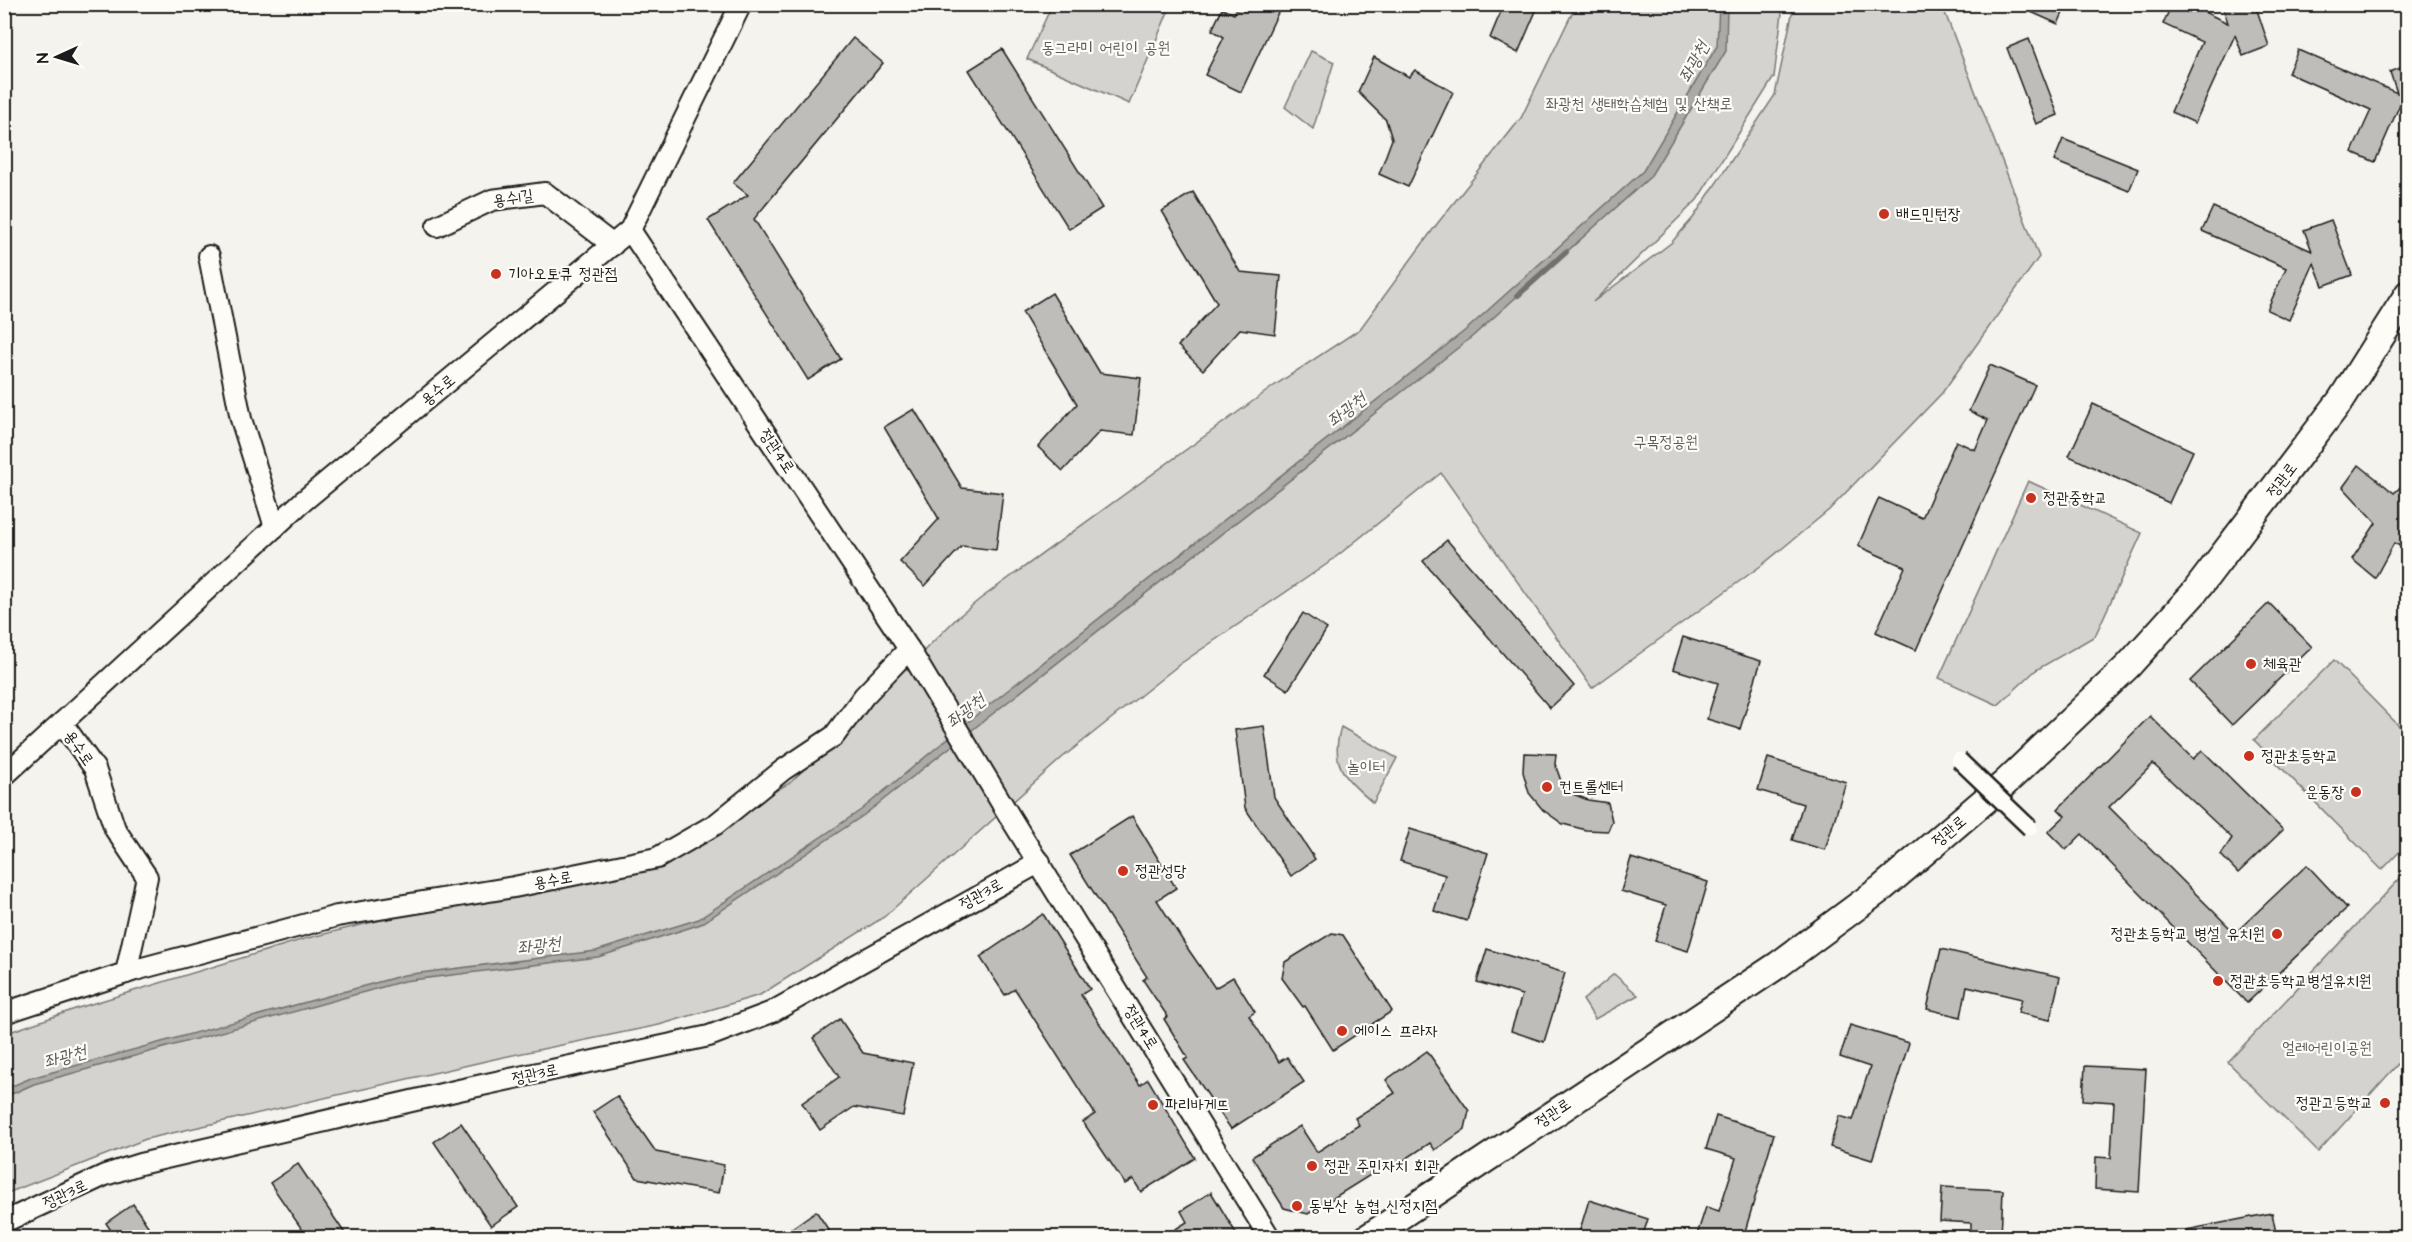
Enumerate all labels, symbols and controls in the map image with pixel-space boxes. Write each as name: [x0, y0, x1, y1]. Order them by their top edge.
north arrow: [27, 27, 87, 87]
water label: 좌광천: [1673, 36, 1716, 87]
park label: 동그라미 어린이 공원: [1042, 37, 1170, 59]
text: N: [32, 52, 54, 64]
park label: 좌광천 생태학습체험 및 산책로: [1546, 93, 1732, 115]
street label: 용수1길: [491, 184, 535, 212]
place label: 배드민턴장: [1896, 203, 1961, 225]
marker: 배드민턴장: [1877, 207, 1891, 221]
place label: 기아오토큐 정관점: [508, 263, 618, 285]
marker: 기아오토큐 정관점: [489, 267, 503, 281]
street label: 용수로: [416, 369, 460, 411]
water label: 좌광천: [1322, 386, 1373, 433]
street label: 정관4로: [754, 424, 800, 478]
park label: 구목정공원: [1634, 431, 1698, 453]
street label: 정관로: [2262, 458, 2302, 502]
place label: 정관중학교: [2043, 487, 2107, 509]
marker: 정관중학교: [2024, 491, 2038, 505]
place label: 체육관: [2263, 653, 2302, 675]
marker: 체육관: [2244, 657, 2258, 671]
water label: 좌광천: [941, 687, 992, 734]
street label: 용수로: [59, 726, 99, 770]
place label: 정관초등학교: [2261, 745, 2338, 767]
marker: 정관초등학교: [2242, 749, 2256, 763]
park label: 놀이터: [1347, 756, 1385, 778]
place label: 컨트롤센터: [1559, 776, 1623, 798]
marker: 컨트롤센터: [1540, 780, 1554, 794]
place label: 운동장: [2305, 781, 2344, 803]
marker: 운동장: [2349, 785, 2363, 799]
street label: 정관로: [1927, 810, 1971, 852]
place label: 정관성당: [1135, 860, 1187, 882]
marker: 정관성당: [1116, 864, 1130, 878]
street label: 용수로: [532, 866, 574, 894]
street label: 정관3로: [955, 873, 1007, 915]
place label: 정관초등학교 병설 유치원: [2111, 923, 2265, 945]
marker: 정관초등학교 병설 유치원: [2270, 927, 2284, 941]
water label: 좌광천: [516, 931, 564, 961]
place label: 정관초등학교병설유치원: [2230, 970, 2372, 992]
marker: 정관초등학교병설유치원: [2211, 974, 2225, 988]
street label: 정관4로: [1119, 1000, 1163, 1054]
place label: 에이스 프라자: [1354, 1020, 1438, 1042]
marker: 에이스 프라자: [1335, 1024, 1349, 1038]
park label: 얼레어린이공원: [2282, 1037, 2372, 1059]
water label: 좌광천: [41, 1039, 91, 1075]
street label: 정관3로: [510, 1058, 560, 1090]
place label: 정관고등학교: [2296, 1092, 2373, 1114]
street label: 정관로: [1531, 1093, 1575, 1133]
place label: 파리바게뜨: [1165, 1094, 1229, 1116]
marker: 정관고등학교: [2378, 1096, 2392, 1110]
marker: 파리바게뜨: [1146, 1098, 1160, 1112]
place label: 정관 주민자치 회관: [1324, 1155, 1440, 1177]
marker: 정관 주민자치 회관: [1305, 1159, 1319, 1173]
street label: 정관3로: [39, 1174, 91, 1214]
place label: 동부산 농협 신정지점: [1309, 1195, 1438, 1217]
marker: 동부산 농협 신정지점: [1290, 1199, 1304, 1213]

